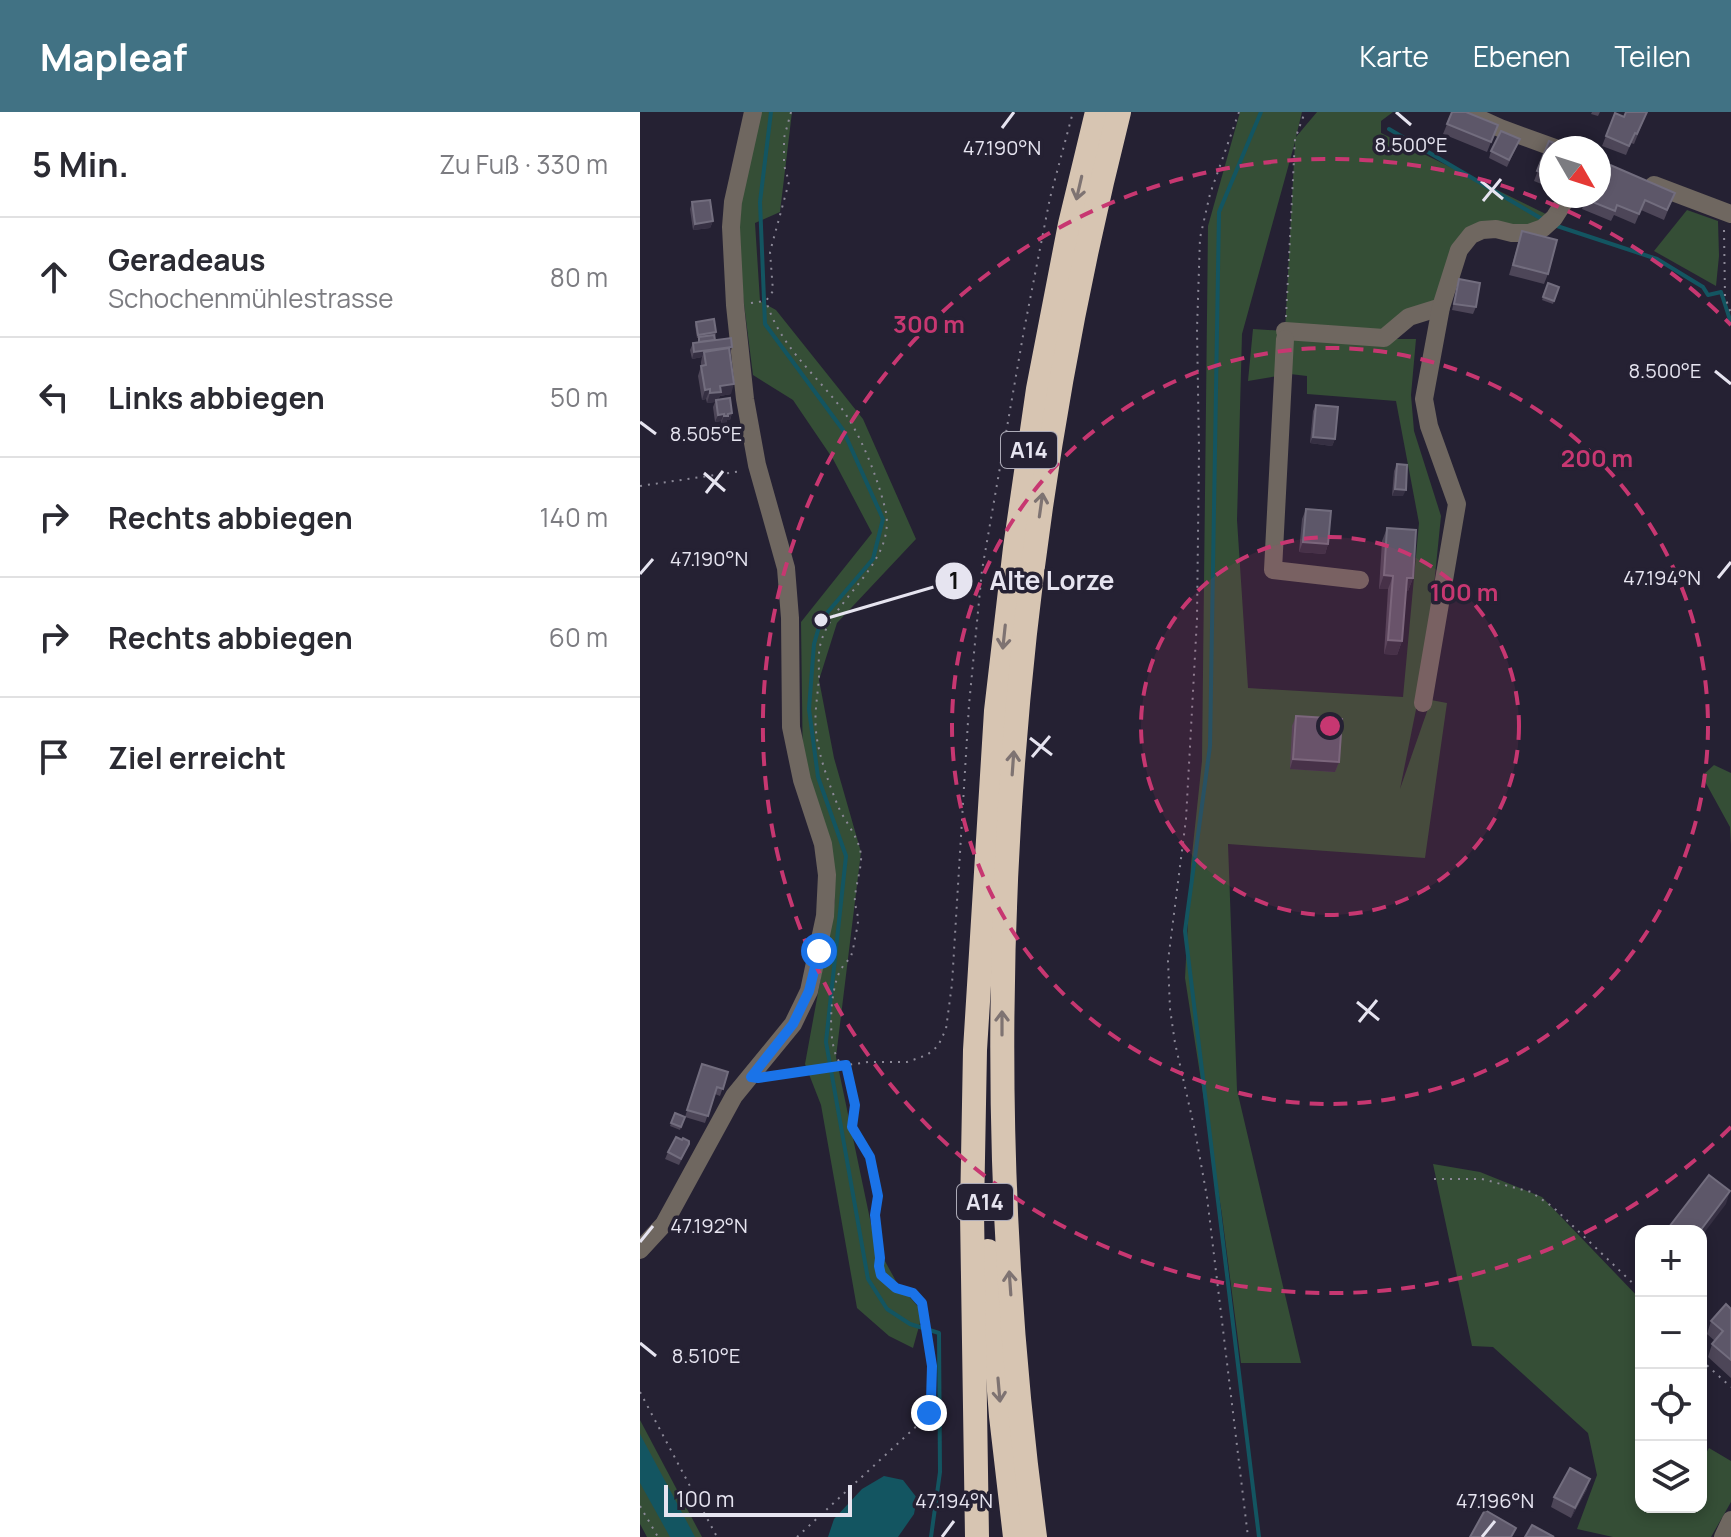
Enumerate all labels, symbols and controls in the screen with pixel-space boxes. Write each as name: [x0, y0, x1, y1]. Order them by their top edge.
text: Mapleaf: [40, 30, 187, 82]
text: Karte: [1360, 37, 1429, 75]
text: Ebenen: [1473, 37, 1571, 75]
text: Teilen: [1615, 37, 1691, 75]
text: 8.500°E: [1374, 131, 1448, 158]
text: 47.190°N: [963, 134, 1041, 161]
north arrow: [1539, 136, 1611, 208]
text: 5 Min.: [32, 141, 129, 187]
text: Zu Fuß · 330 m: [439, 146, 608, 182]
one-way arrow: [1071, 174, 1086, 200]
text: Geradeaus: [108, 239, 265, 280]
icon: ahead: [32, 255, 76, 299]
text: 80 m: [550, 259, 608, 295]
text: Schochenmühlestrasse: [108, 280, 393, 316]
text: 300 m: [893, 307, 965, 340]
text: 8.500°E: [1628, 357, 1702, 384]
icon: left: [32, 375, 76, 419]
text: Links abbiegen: [108, 377, 325, 418]
text: 50 m: [550, 379, 608, 415]
text: 8.505°E: [670, 420, 742, 447]
road number: A14: [1001, 432, 1057, 468]
text: 200 m: [1561, 441, 1633, 474]
one-way arrow: [1034, 492, 1049, 518]
icon: right: [32, 495, 76, 539]
text: Rechts abbiegen: [108, 497, 353, 538]
text: 140 m: [539, 499, 608, 535]
text: 47.190°N: [670, 545, 748, 572]
callout: Alte Lorze: [934, 556, 1131, 606]
text: Alte Lorze: [990, 562, 1114, 598]
text: 1: [949, 563, 959, 596]
text: 47.194°N: [1623, 564, 1701, 591]
text: 100 m: [1430, 575, 1498, 608]
icon: right: [32, 615, 76, 659]
text: Rechts abbiegen: [108, 617, 353, 658]
text: 60 m: [549, 619, 608, 655]
one-way arrow: [996, 623, 1011, 650]
centre of rings: [1316, 712, 1344, 740]
icon: arrive: [32, 735, 76, 779]
text: Ziel erreicht: [108, 737, 286, 778]
one-way arrow: [1006, 750, 1021, 777]
route start: [801, 933, 837, 969]
one-way arrow: [994, 1010, 1010, 1037]
road number: A14: [957, 1184, 1013, 1220]
text: 47.192°N: [670, 1212, 748, 1239]
map controls: [1635, 1225, 1707, 1513]
button: +: [1635, 1225, 1707, 1297]
one-way arrow: [1002, 1270, 1017, 1296]
button: −: [1635, 1297, 1707, 1369]
text: 8.510°E: [672, 1342, 740, 1369]
button: locate: [1635, 1369, 1707, 1441]
one-way arrow: [992, 1376, 1007, 1403]
route end: [911, 1395, 947, 1431]
button: layers: [1635, 1441, 1707, 1513]
scale bar: [664, 1481, 852, 1517]
text: 100 m: [676, 1484, 734, 1514]
text: 47.194°N: [915, 1487, 993, 1514]
text: 47.196°N: [1456, 1487, 1534, 1514]

